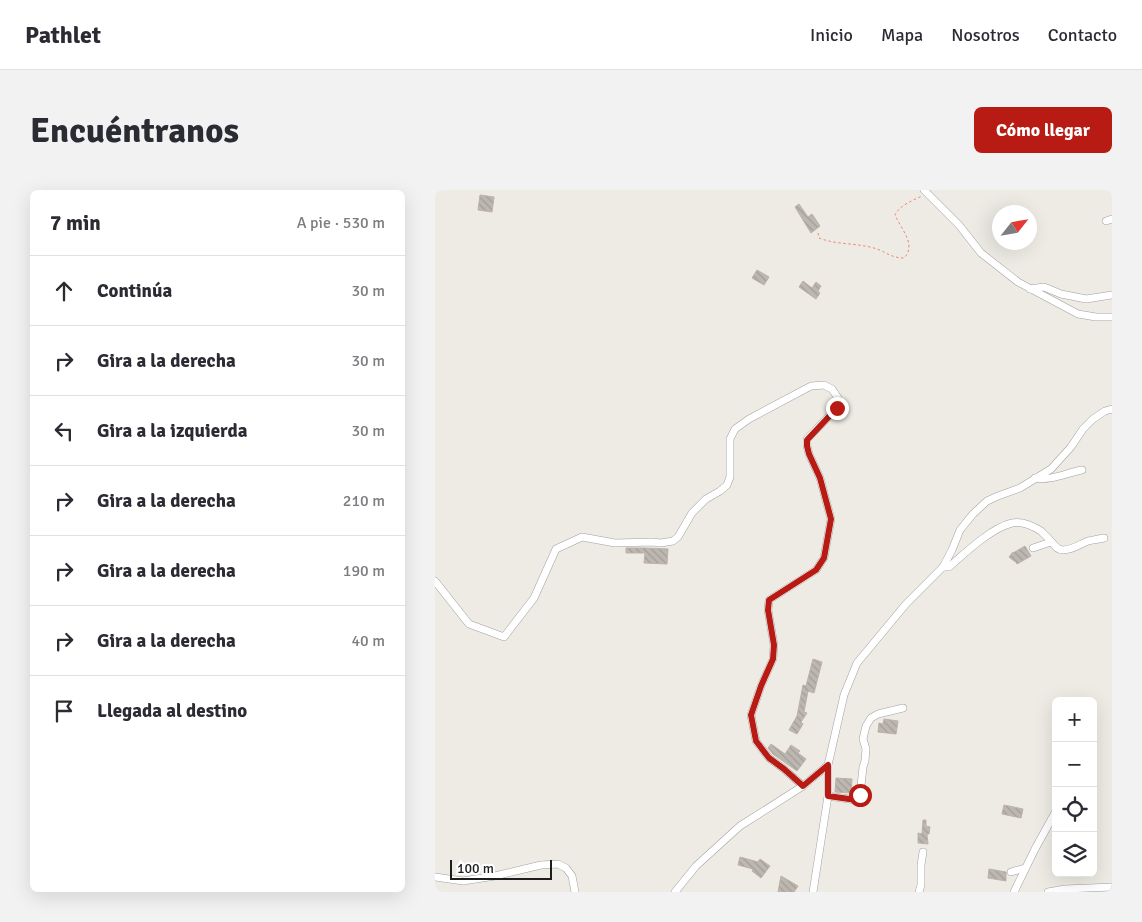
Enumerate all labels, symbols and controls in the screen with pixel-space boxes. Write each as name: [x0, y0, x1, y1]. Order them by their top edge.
text: Pathlet: [25, 20, 101, 50]
text: Inicio: [810, 24, 853, 46]
text: Mapa: [881, 24, 923, 46]
text: Nosotros: [951, 24, 1020, 46]
text: Contacto: [1048, 24, 1117, 46]
button: Cómo llegar: [974, 107, 1112, 153]
text: Encuéntranos: [30, 109, 239, 152]
north arrow: [992, 205, 1037, 250]
text: 7 min: [50, 210, 101, 236]
text: A pie · 530 m: [297, 213, 385, 233]
icon: ahead: [50, 277, 78, 305]
text: Continúa: [97, 279, 172, 303]
text: 30 m: [351, 281, 385, 301]
icon: right: [50, 347, 78, 375]
text: Gira a la derecha: [97, 349, 236, 373]
text: 30 m: [351, 351, 385, 371]
route end: [826, 397, 849, 420]
icon: left: [50, 417, 78, 445]
text: Gira a la izquierda: [97, 419, 247, 443]
text: 30 m: [351, 421, 385, 441]
icon: right: [50, 487, 78, 515]
text: Gira a la derecha: [97, 489, 236, 513]
text: 210 m: [343, 491, 385, 511]
icon: right: [50, 557, 78, 585]
text: Gira a la derecha: [97, 559, 236, 583]
text: 190 m: [343, 561, 385, 581]
icon: right: [50, 627, 78, 655]
text: Gira a la derecha: [97, 629, 236, 653]
text: 40 m: [351, 631, 385, 651]
icon: arrive: [50, 697, 78, 725]
map controls: [1052, 697, 1097, 877]
button: +: [1052, 697, 1097, 742]
text: Llegada al destino: [97, 699, 247, 723]
button: −: [1052, 742, 1097, 787]
route start: [849, 784, 872, 807]
button: locate: [1052, 787, 1097, 832]
button: layers: [1052, 832, 1097, 877]
scale bar: [450, 857, 553, 880]
text: 100 m: [457, 860, 494, 877]

